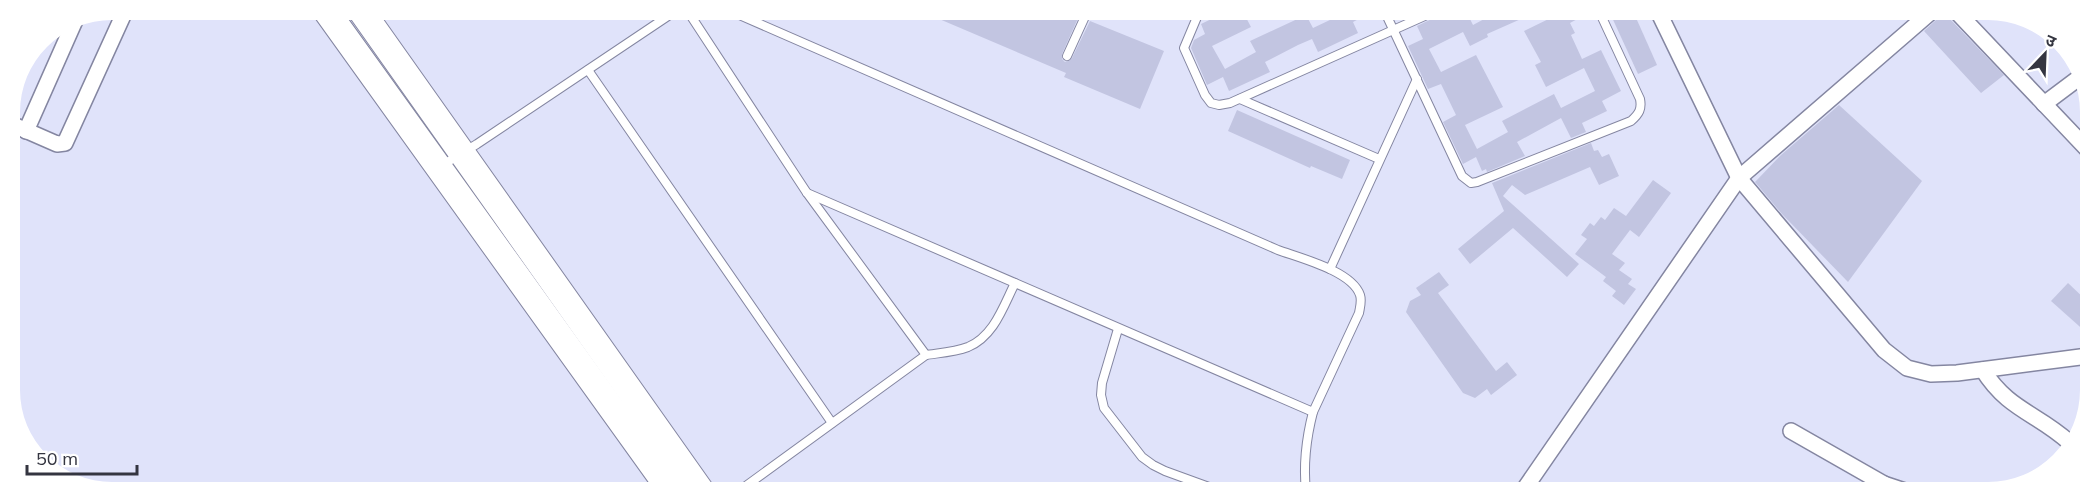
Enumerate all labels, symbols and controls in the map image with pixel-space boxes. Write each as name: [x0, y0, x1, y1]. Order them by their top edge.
north arrow: [2015, 24, 2075, 84]
text: उ: [2043, 29, 2060, 51]
scale bar: [27, 438, 136, 476]
text: 50 m: [36, 447, 78, 470]

